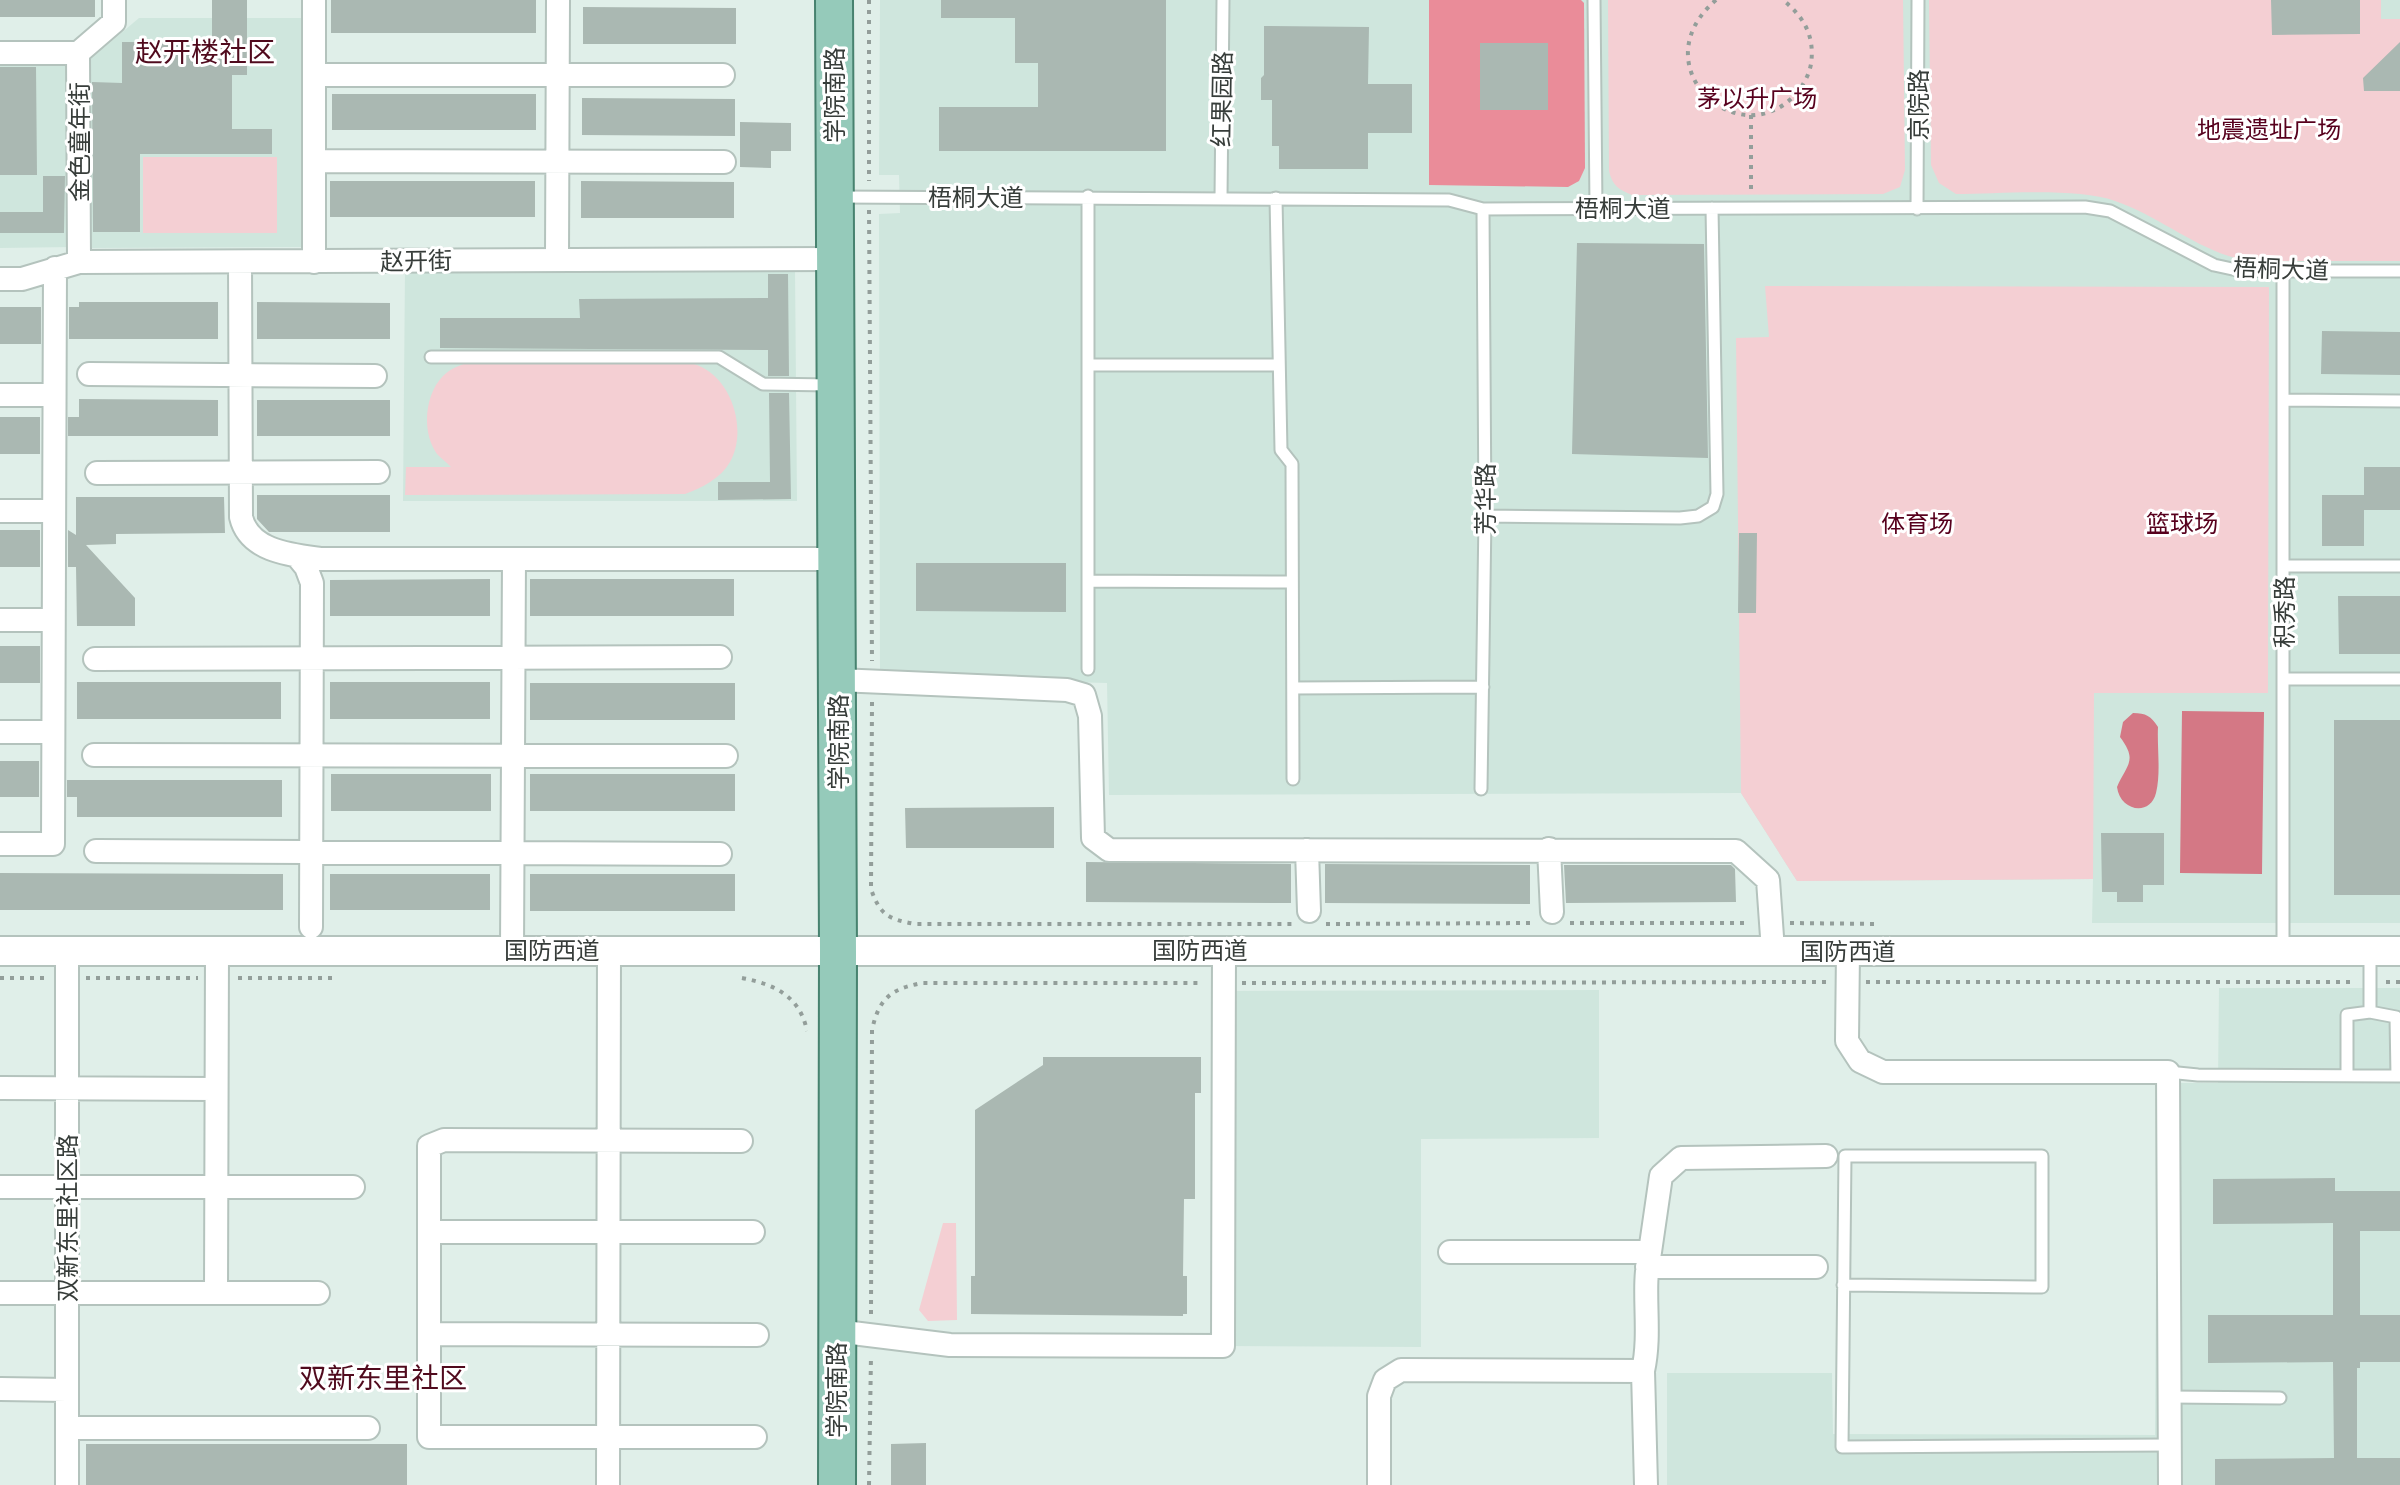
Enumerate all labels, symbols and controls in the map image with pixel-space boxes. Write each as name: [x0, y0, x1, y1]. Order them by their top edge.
district label: 赵开楼社区: [135, 32, 275, 73]
street label: 学院南路: [817, 47, 852, 143]
street label: 红果园路: [1204, 51, 1240, 147]
street label: 京院路: [1901, 69, 1936, 141]
park label: 茅以升广场: [1697, 81, 1817, 116]
street label: 金色童年街: [62, 82, 97, 202]
park label: 地震遗址广场: [2197, 112, 2341, 147]
street label: 梧桐大道: [928, 180, 1024, 215]
street label: 梧桐大道: [1575, 191, 1671, 226]
street label: 赵开街: [380, 243, 452, 279]
street label: 梧桐大道: [2232, 250, 2330, 288]
street label: 芳华路: [1468, 463, 1503, 535]
park label: 体育场: [1881, 506, 1953, 541]
park label: 篮球场: [2146, 506, 2218, 541]
street label: 积秀路: [2267, 576, 2302, 648]
street label: 学院南路: [821, 694, 856, 790]
street label: 国防西道: [504, 933, 600, 968]
street label: 国防西道: [1152, 933, 1248, 968]
street label: 国防西道: [1800, 934, 1896, 969]
street label: 双新东里社区路: [50, 1134, 85, 1302]
street label: 学院南路: [819, 1342, 854, 1438]
district label: 双新东里社区: [299, 1358, 467, 1399]

